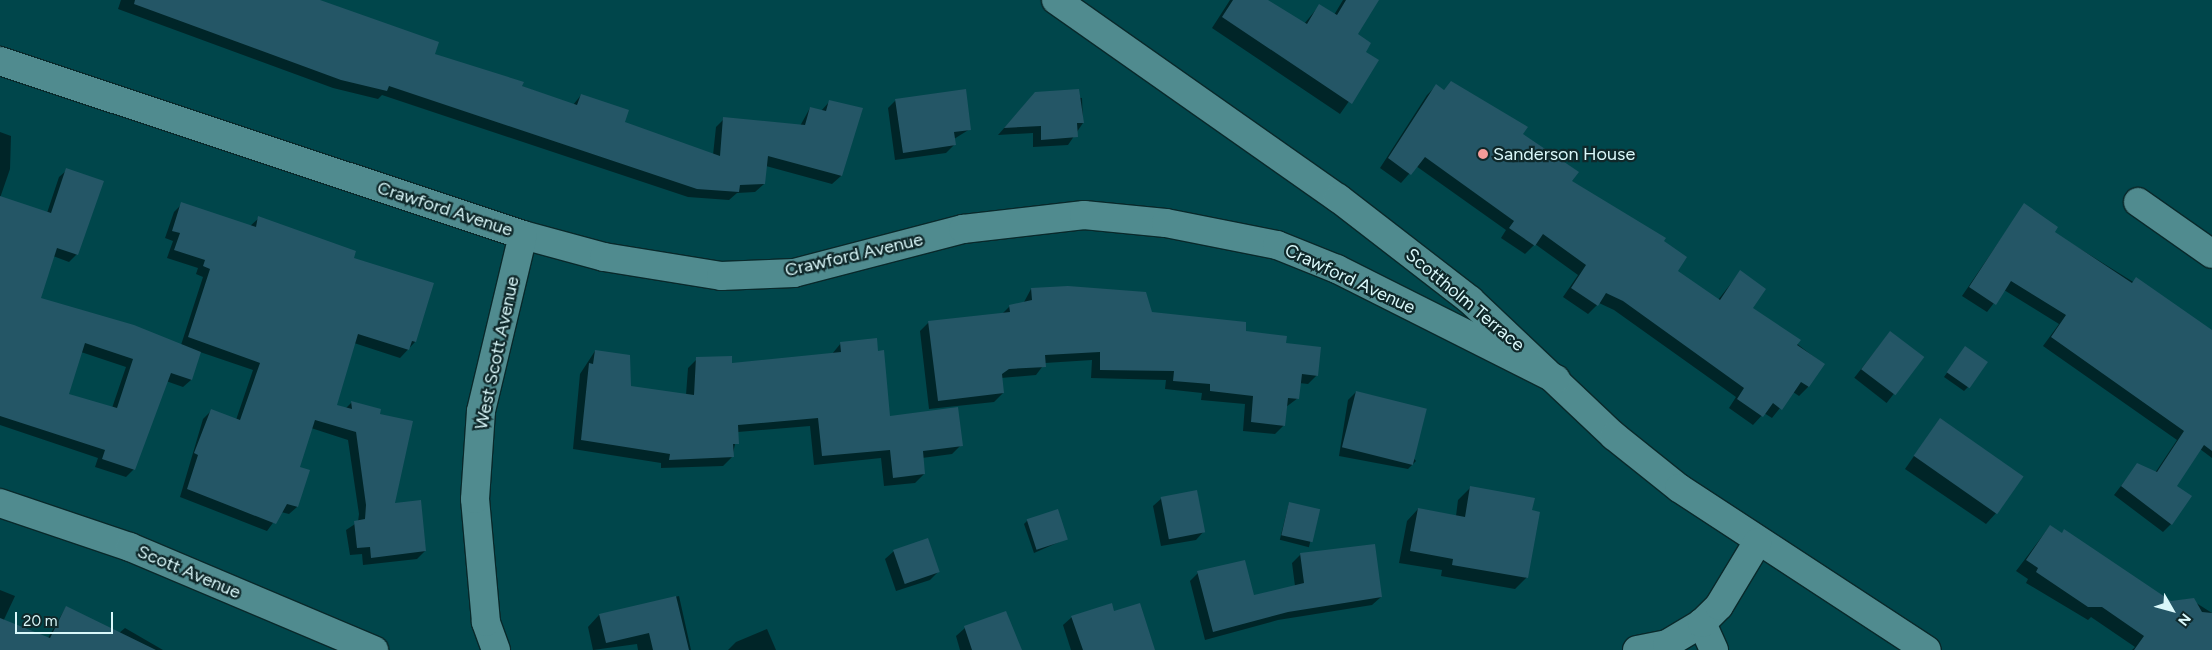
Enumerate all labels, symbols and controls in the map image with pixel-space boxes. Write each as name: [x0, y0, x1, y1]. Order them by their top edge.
place label: Sanderson House: [1493, 143, 1635, 165]
marker: Sanderson House: [1477, 148, 1489, 160]
street label: Crawford Avenue: [375, 177, 515, 241]
street label: Crawford Avenue: [783, 229, 925, 281]
street label: Crawford Avenue: [1281, 239, 1419, 319]
street label: Scottholm Terrace: [1401, 244, 1529, 356]
street label: West Scott Avenue: [470, 274, 524, 432]
street label: Scott Avenue: [134, 541, 244, 603]
north arrow: [2147, 585, 2197, 635]
scale bar: [18, 602, 115, 634]
text: N: [2174, 610, 2194, 629]
text: 20 m: [23, 612, 57, 630]

